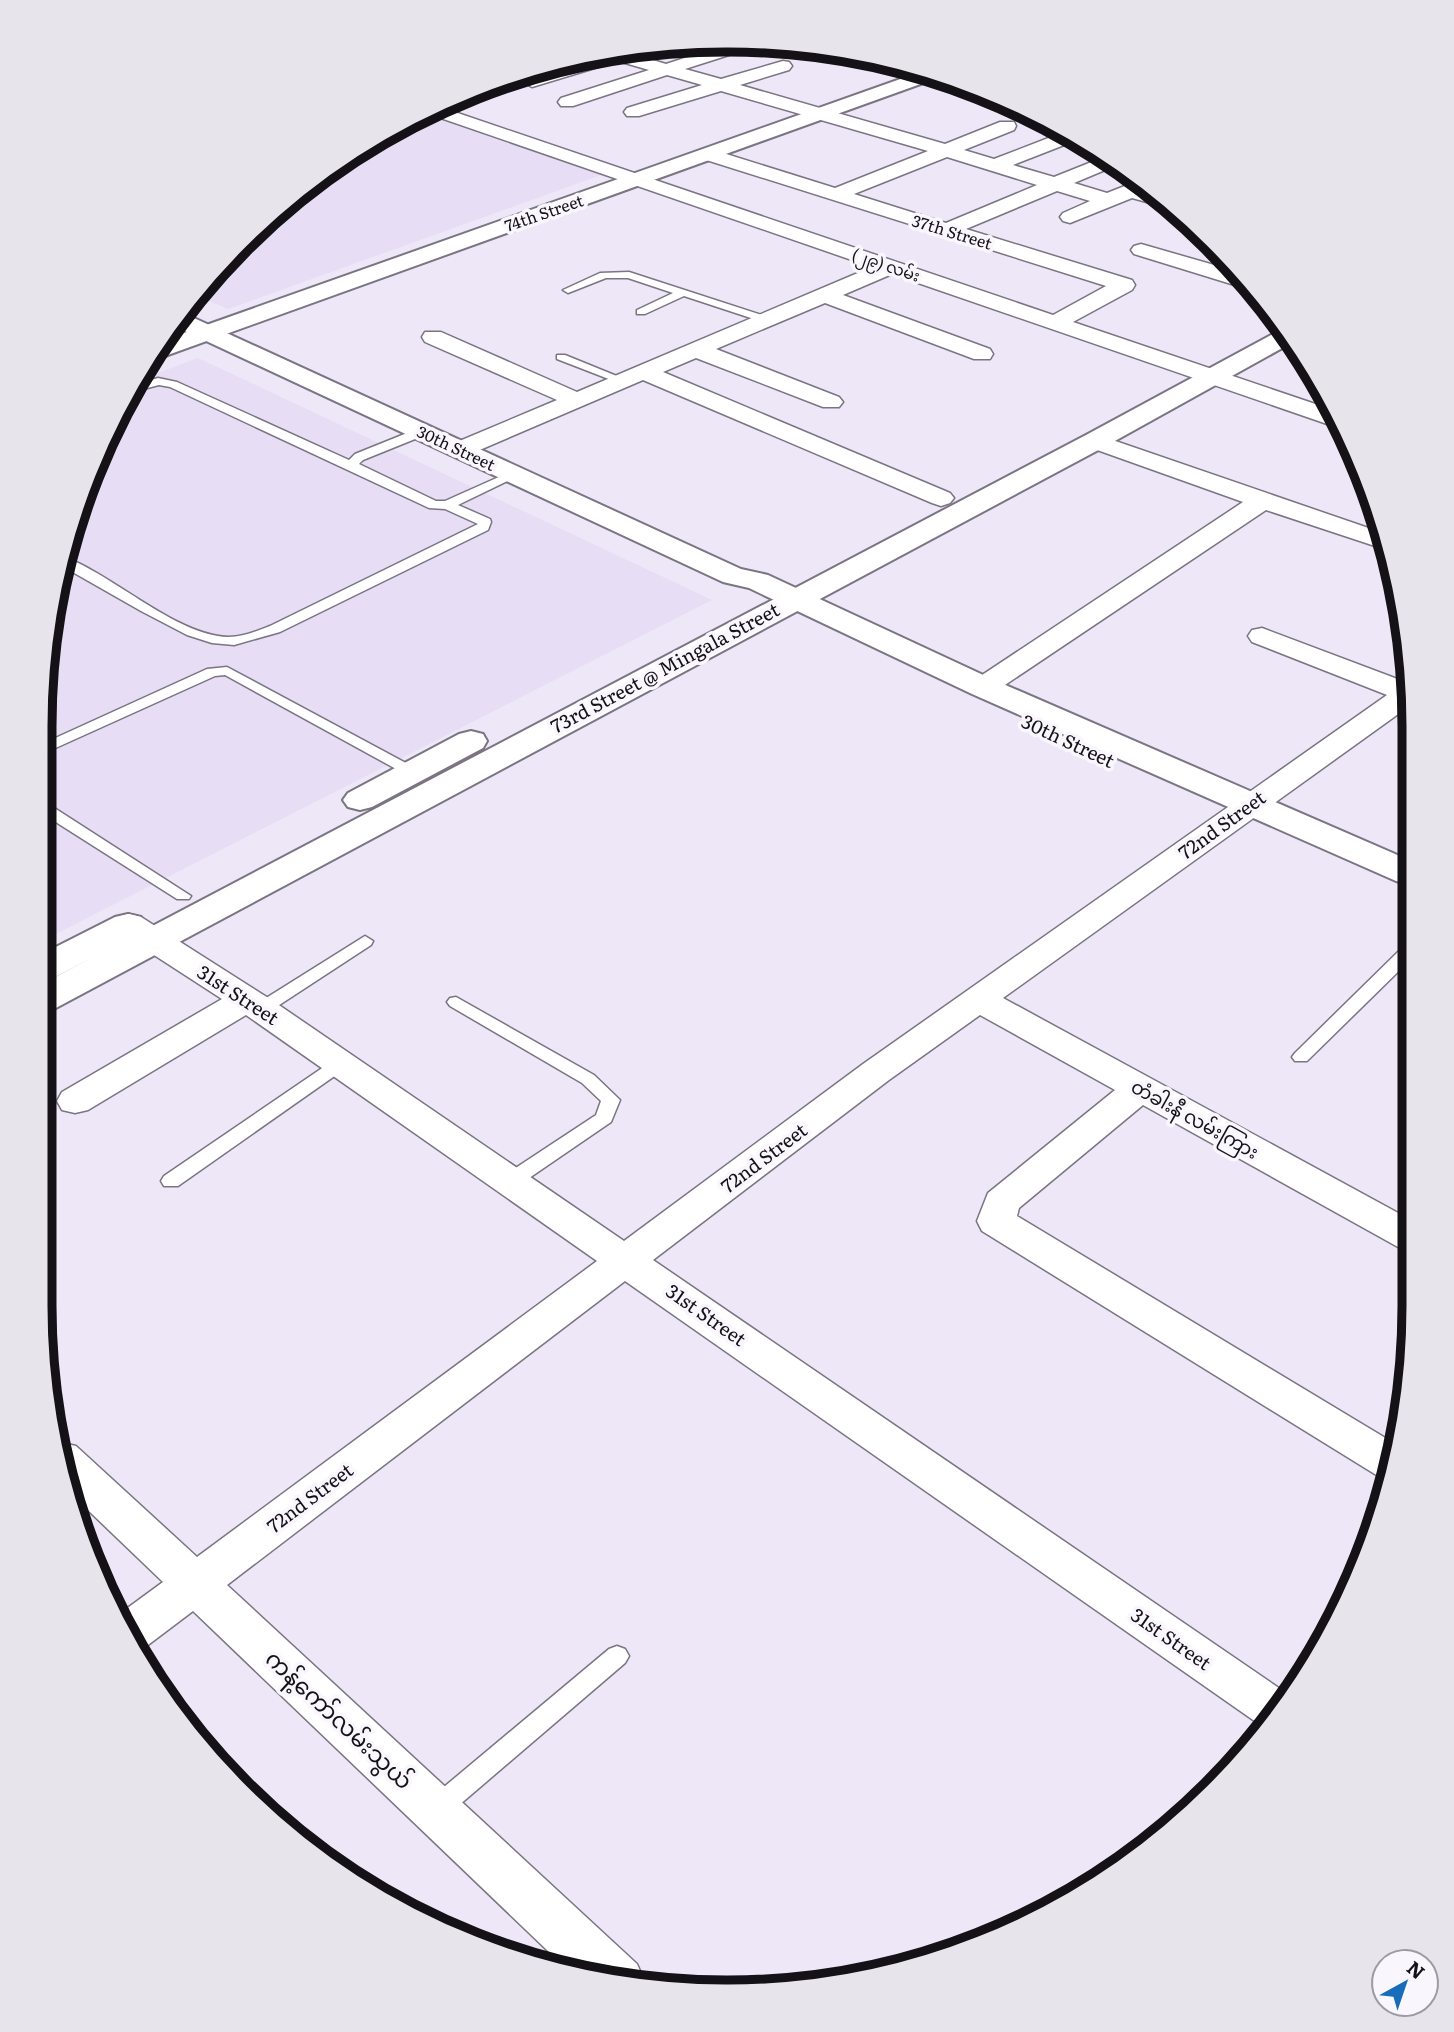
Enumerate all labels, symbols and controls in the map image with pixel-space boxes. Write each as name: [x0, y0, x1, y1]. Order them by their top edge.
street label: 74th Street: [501, 187, 587, 237]
street label: 37th Street: [909, 208, 996, 255]
street label: (၂၉) လမ်း: [848, 241, 924, 290]
street label: 30th Street: [413, 418, 500, 476]
street label: 73rd Street @ Mingala Street: [545, 595, 784, 739]
street label: 30th Street: [1017, 706, 1120, 774]
street label: 72nd Street: [1172, 783, 1271, 865]
street label: 31st Street: [192, 957, 285, 1031]
street label: တံခါးနီ လမ်းကြား: [1125, 1071, 1264, 1167]
street label: 72nd Street: [714, 1115, 813, 1199]
street label: 31st Street: [661, 1276, 753, 1352]
street label: 72nd Street: [260, 1455, 359, 1539]
street label: 31st Street: [1126, 1600, 1218, 1676]
street label: ကန့်ကော်လမ်းသွယ်: [256, 1641, 422, 1799]
north arrow: [1370, 1948, 1440, 2018]
text: N: [1401, 1953, 1432, 1985]

